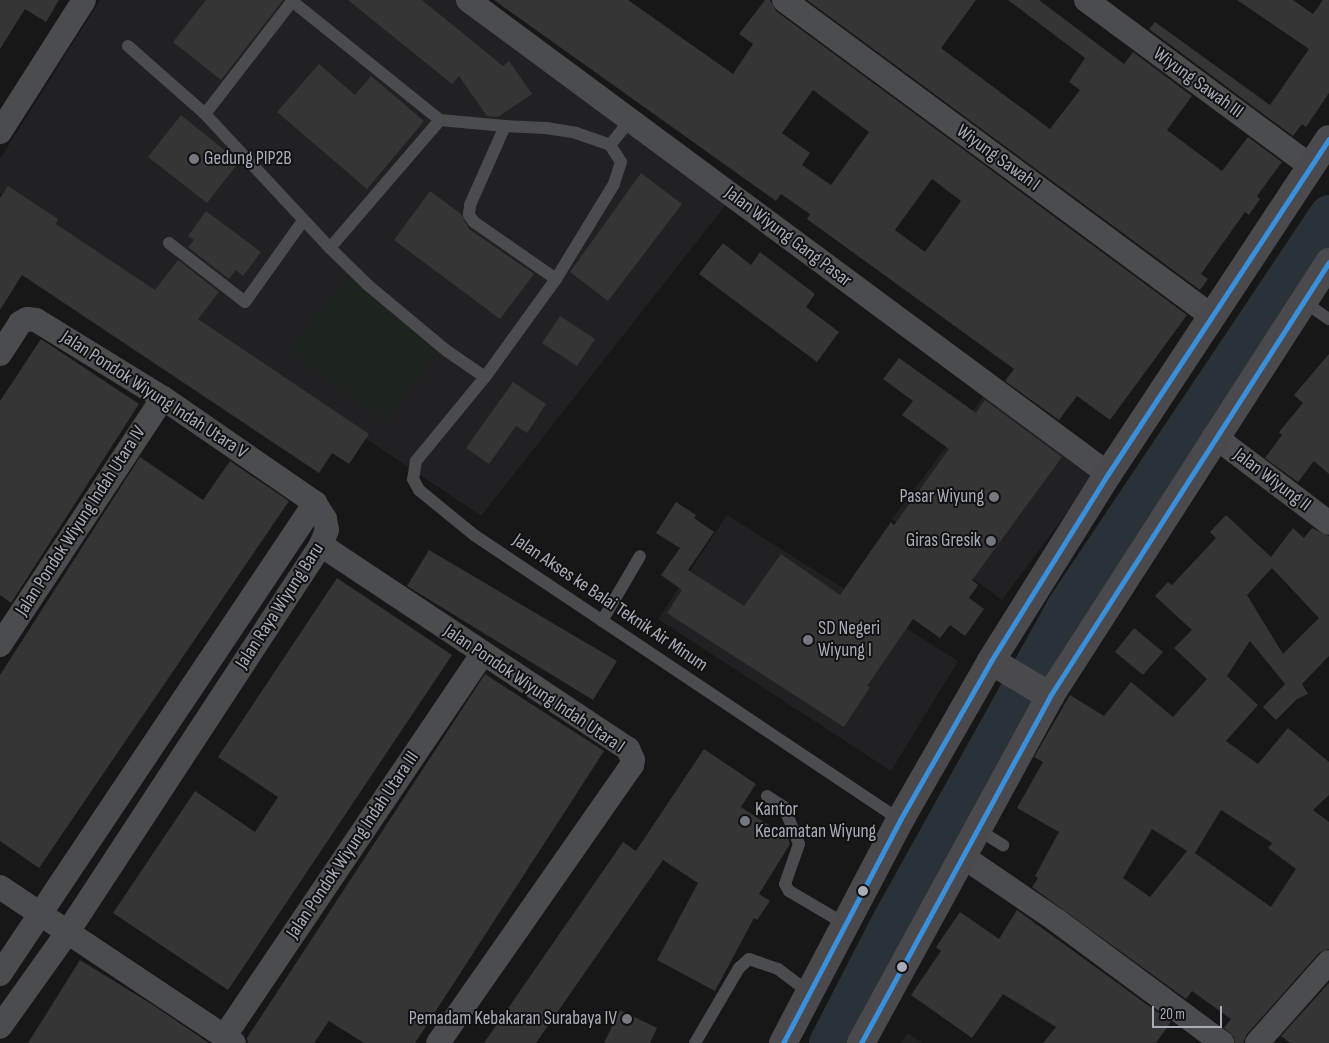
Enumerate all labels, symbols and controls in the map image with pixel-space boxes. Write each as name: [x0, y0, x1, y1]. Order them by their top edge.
street label: Wiyung Sawah III: [1149, 43, 1247, 123]
street label: Wiyung Sawah I: [952, 120, 1044, 196]
place label: Gedung PIP2B: [204, 148, 292, 170]
marker: Gedung PIP2B: [188, 153, 200, 165]
street label: Jalan Wiyung Gang Pasar: [720, 182, 856, 292]
street label: Jalan Pondok Wiyung Indah Utara V: [56, 326, 252, 464]
street label: Jalan Pondok Wiyung Indah Utara IV: [11, 422, 151, 620]
street label: Jalan Wiyung II: [1229, 444, 1315, 516]
place label: Pasar Wiyung: [899, 486, 984, 508]
marker: Pasar Wiyung: [988, 491, 1000, 503]
street label: Jalan Akses ke Balai Teknik Air Minum: [508, 529, 712, 677]
place label: Giras Gresik: [906, 530, 981, 552]
marker: Giras Gresik: [985, 535, 997, 547]
street label: Jalan Raya Wiyung Baru: [231, 539, 329, 673]
place label: SD Negeri Wiyung I: [818, 618, 880, 662]
street label: Jalan Pondok Wiyung Indah Utara I: [439, 620, 629, 758]
marker: SD Negeri Wiyung I: [802, 634, 814, 646]
street label: Jalan Pondok Wiyung Indah Utara III: [282, 747, 424, 943]
place label: Kantor Kecamatan Wiyung: [755, 799, 876, 843]
marker: Kantor Kecamatan Wiyung: [739, 815, 751, 827]
unlabelled marker: [858, 886, 868, 896]
unlabelled marker: [897, 962, 907, 972]
scale bar: [1154, 996, 1224, 1028]
text: 20 m: [1160, 1005, 1185, 1024]
place label: Pemadam Kebakaran Surabaya IV: [409, 1008, 617, 1030]
marker: Pemadam Kebakaran Surabaya IV: [621, 1013, 633, 1025]

